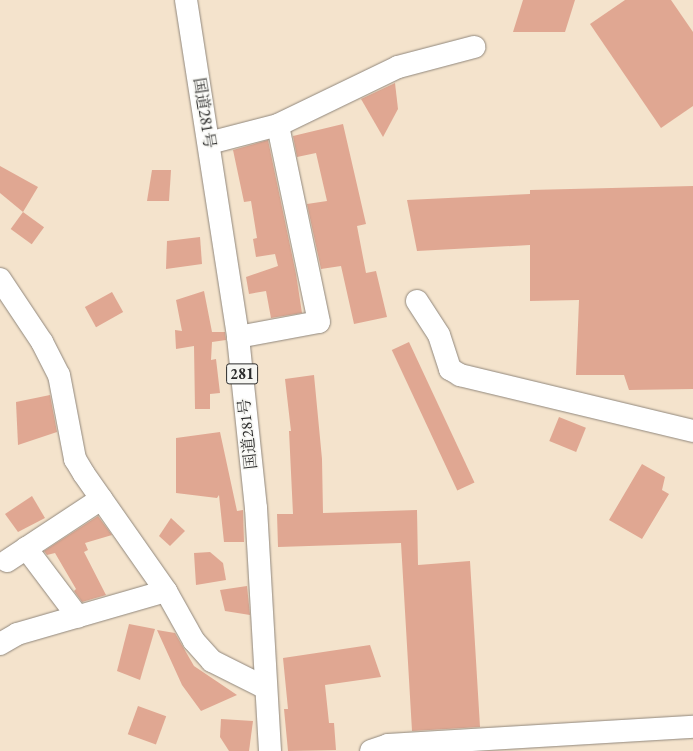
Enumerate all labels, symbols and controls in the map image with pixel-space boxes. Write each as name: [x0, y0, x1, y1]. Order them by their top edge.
street label: 国道281号: [189, 76, 219, 150]
road number: 281: [226, 361, 258, 387]
street label: 国道281号: [235, 398, 261, 470]

